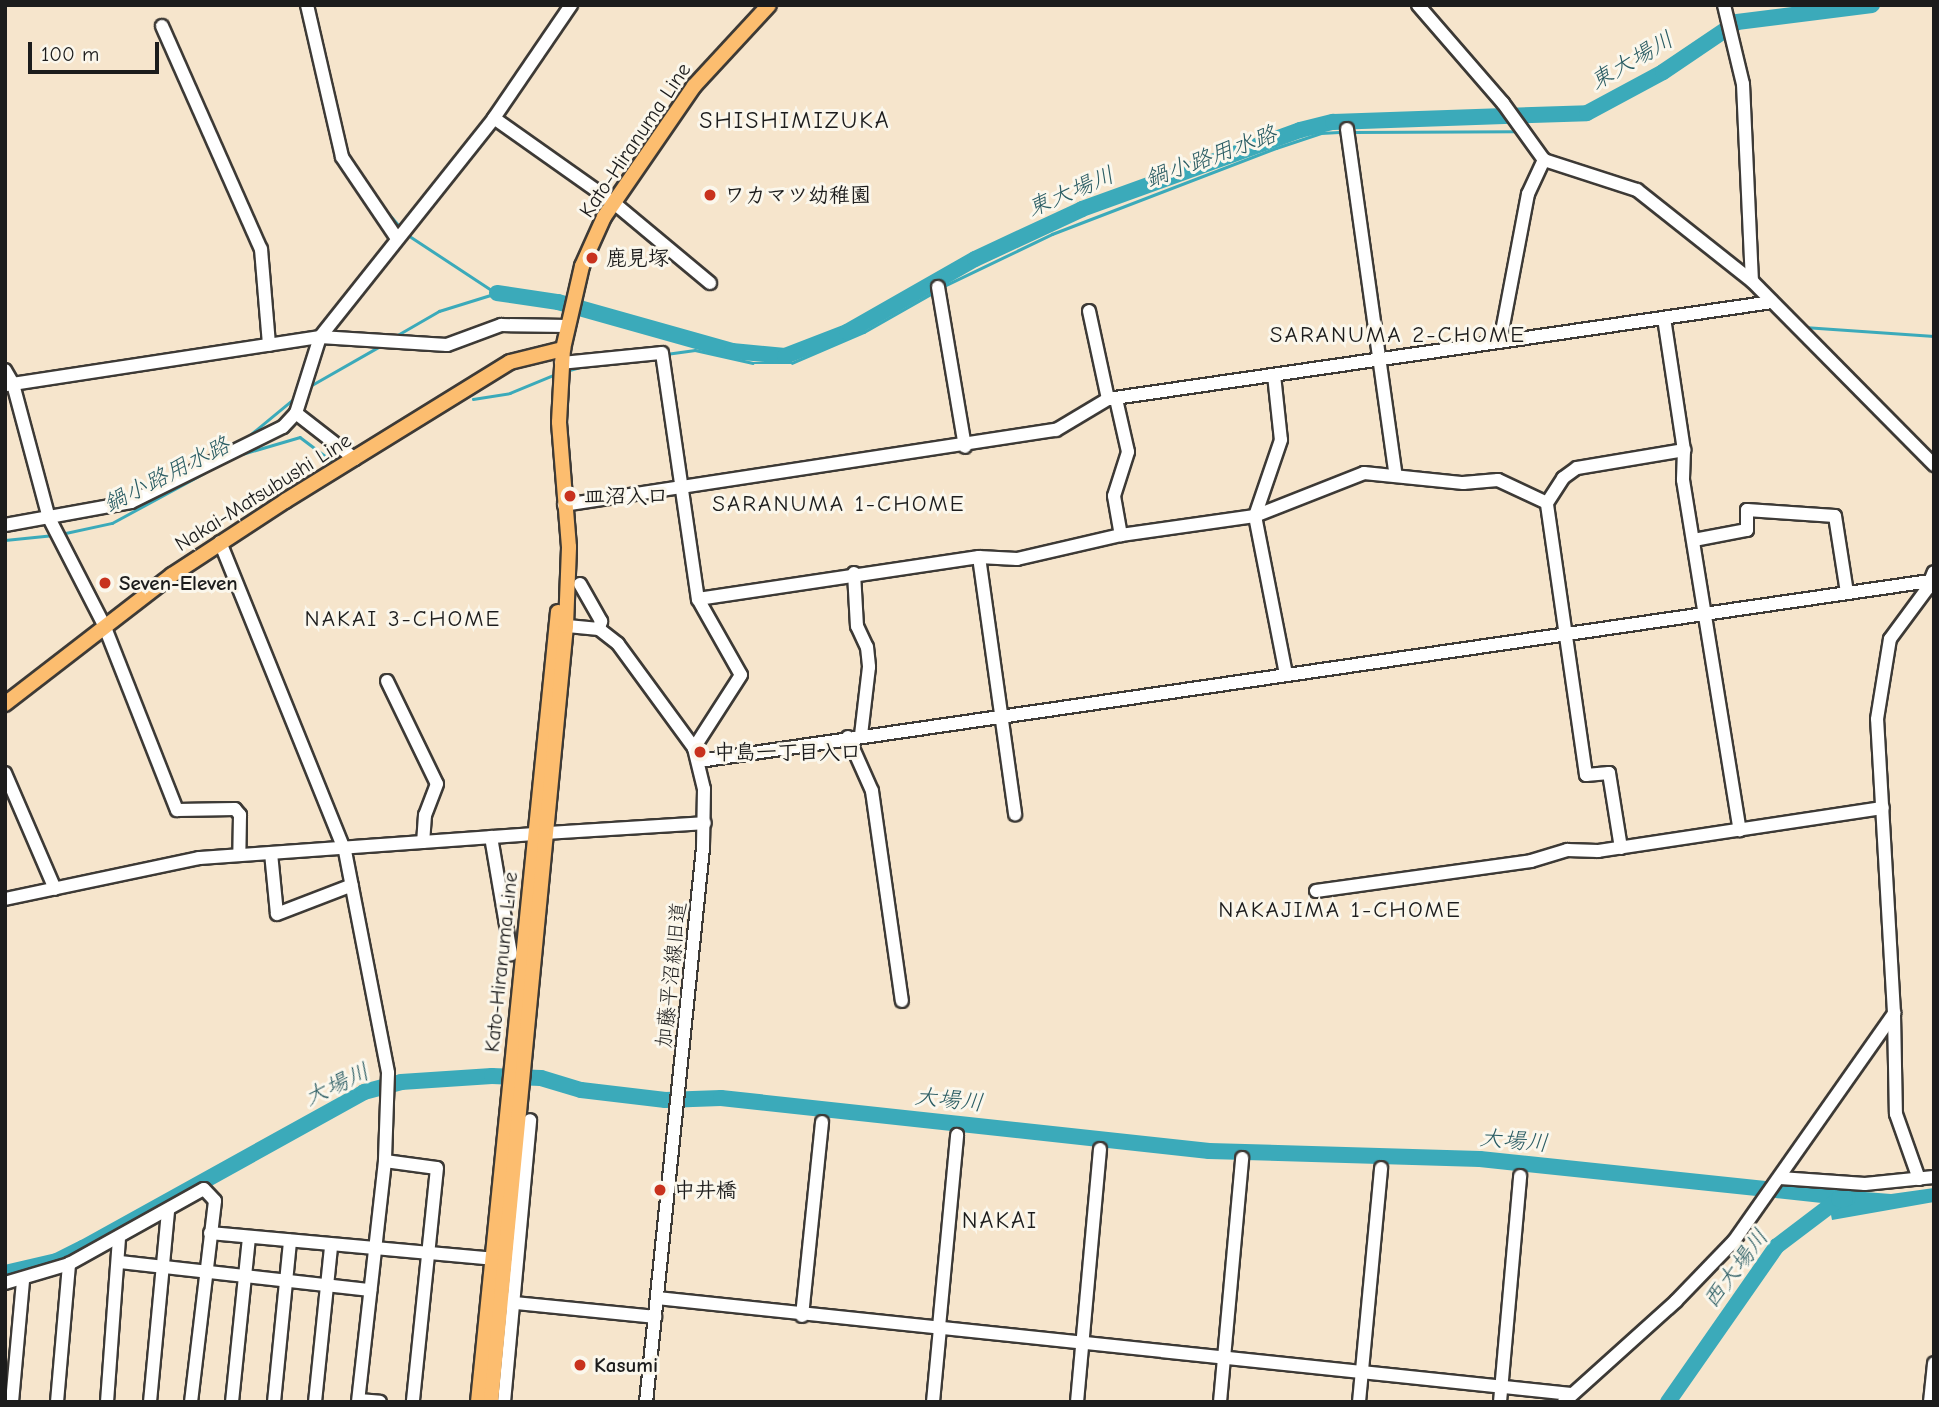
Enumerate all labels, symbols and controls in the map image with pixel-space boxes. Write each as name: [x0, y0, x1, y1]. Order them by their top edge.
water label: 東大場川: [1585, 26, 1679, 96]
scale bar: [32, 28, 163, 72]
text: 100 m: [41, 42, 99, 66]
street label: Kato-Hiranuma Line: [574, 58, 696, 222]
district label: SHISHIMIZUKA: [701, 107, 889, 135]
water label: 鍋小路用水路: [1141, 120, 1281, 194]
water label: 東大場川: [1023, 161, 1119, 223]
place label: ワカマツ幼稚園: [724, 182, 871, 208]
marker: ワカマツ幼稚園: [702, 187, 718, 203]
place label: 鹿見塚: [606, 245, 669, 271]
marker: 鹿見塚: [584, 250, 600, 266]
district label: SARANUMA 2-CHOME: [1272, 321, 1524, 349]
street label: Nakai-Matsubushi Line: [170, 427, 356, 557]
water label: 鍋小路用水路: [99, 431, 235, 519]
place label: 皿沼入口: [584, 483, 668, 509]
marker: 皿沼入口: [562, 488, 578, 504]
district label: SARANUMA 1-CHOME: [714, 490, 964, 518]
place label: Seven-Eleven: [119, 570, 238, 596]
marker: Seven-Eleven: [97, 575, 113, 591]
district label: NAKAI 3-CHOME: [306, 605, 500, 633]
place label: 中島一丁目入口: [714, 739, 861, 765]
marker: 中島一丁目入口: [692, 744, 708, 760]
street label: Kato-Hiranuma Line: [479, 871, 523, 1053]
district label: NAKAJIMA 1-CHOME: [1220, 896, 1460, 924]
street label: 加藤平沼線旧道: [651, 901, 691, 1049]
water label: 大場川: [300, 1058, 374, 1112]
water label: 大場川: [913, 1083, 985, 1117]
water label: 大場川: [1478, 1124, 1550, 1158]
place label: 中井橋: [674, 1177, 737, 1203]
marker: 中井橋: [652, 1182, 668, 1198]
district label: NAKAI: [962, 1207, 1038, 1235]
water label: 西大場川: [1697, 1224, 1775, 1314]
place label: Kasumi: [594, 1352, 658, 1378]
marker: Kasumi: [572, 1357, 588, 1373]

